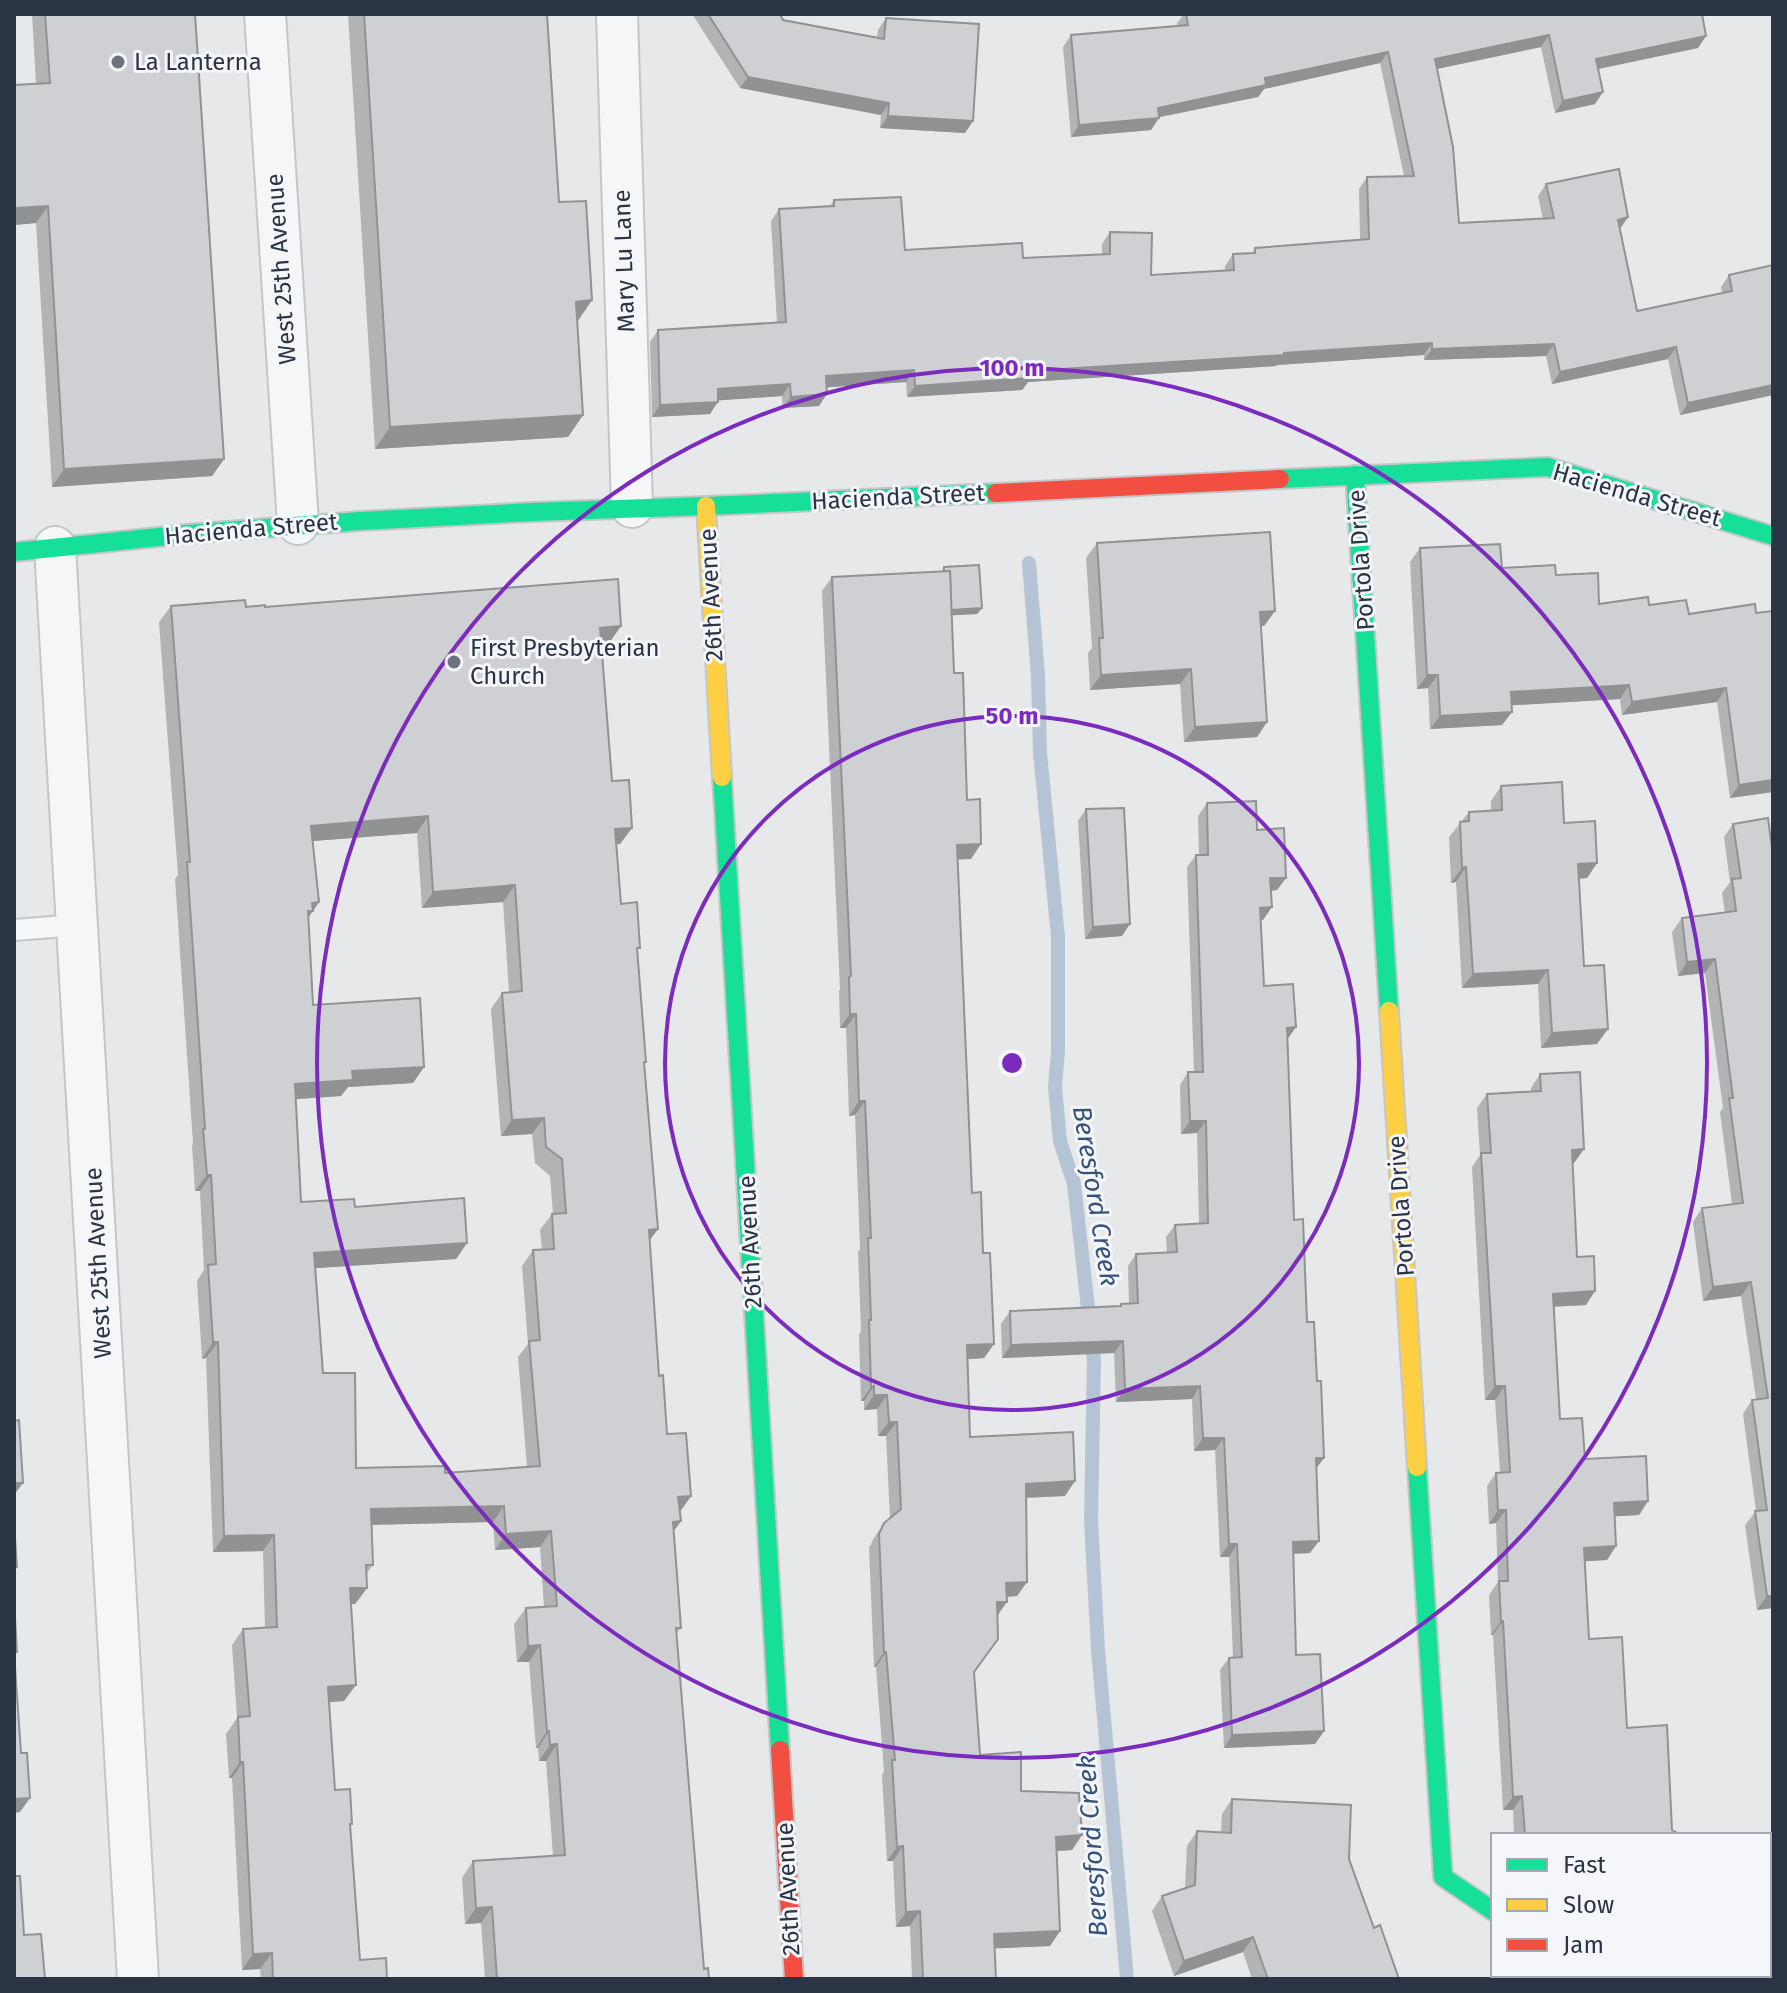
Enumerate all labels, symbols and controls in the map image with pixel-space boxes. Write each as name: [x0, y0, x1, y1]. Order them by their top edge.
place label: La Lanterna: [134, 48, 262, 76]
marker: La Lanterna: [109, 53, 127, 71]
street label: West 25th Avenue: [260, 173, 302, 365]
street label: Mary Lu Lane: [608, 189, 640, 333]
text: 100 m: [979, 354, 1045, 382]
street label: Hacienda Street: [1550, 458, 1725, 532]
street label: Hacienda Street: [811, 478, 986, 516]
street label: Portola Drive: [1342, 488, 1380, 632]
street label: Hacienda Street: [163, 507, 339, 551]
street label: 26th Avenue: [694, 528, 728, 662]
place label: First Presbyterian Church: [470, 634, 660, 690]
marker: First Presbyterian Church: [445, 653, 463, 671]
text: 50 m: [986, 702, 1038, 730]
centre of rings: [998, 1049, 1026, 1077]
water label: Beresford Creek: [1066, 1104, 1125, 1288]
street label: Portola Drive: [1382, 1134, 1420, 1278]
street label: West 25th Avenue: [79, 1167, 117, 1359]
street label: 26th Avenue: [733, 1175, 767, 1309]
water label: Beresford Creek: [1071, 1754, 1114, 1938]
street label: 26th Avenue: [771, 1822, 805, 1956]
legend: [1491, 1833, 1771, 1977]
text: Fast: [1563, 1851, 1606, 1879]
text: Slow: [1563, 1891, 1614, 1919]
text: Jam: [1563, 1931, 1604, 1959]

